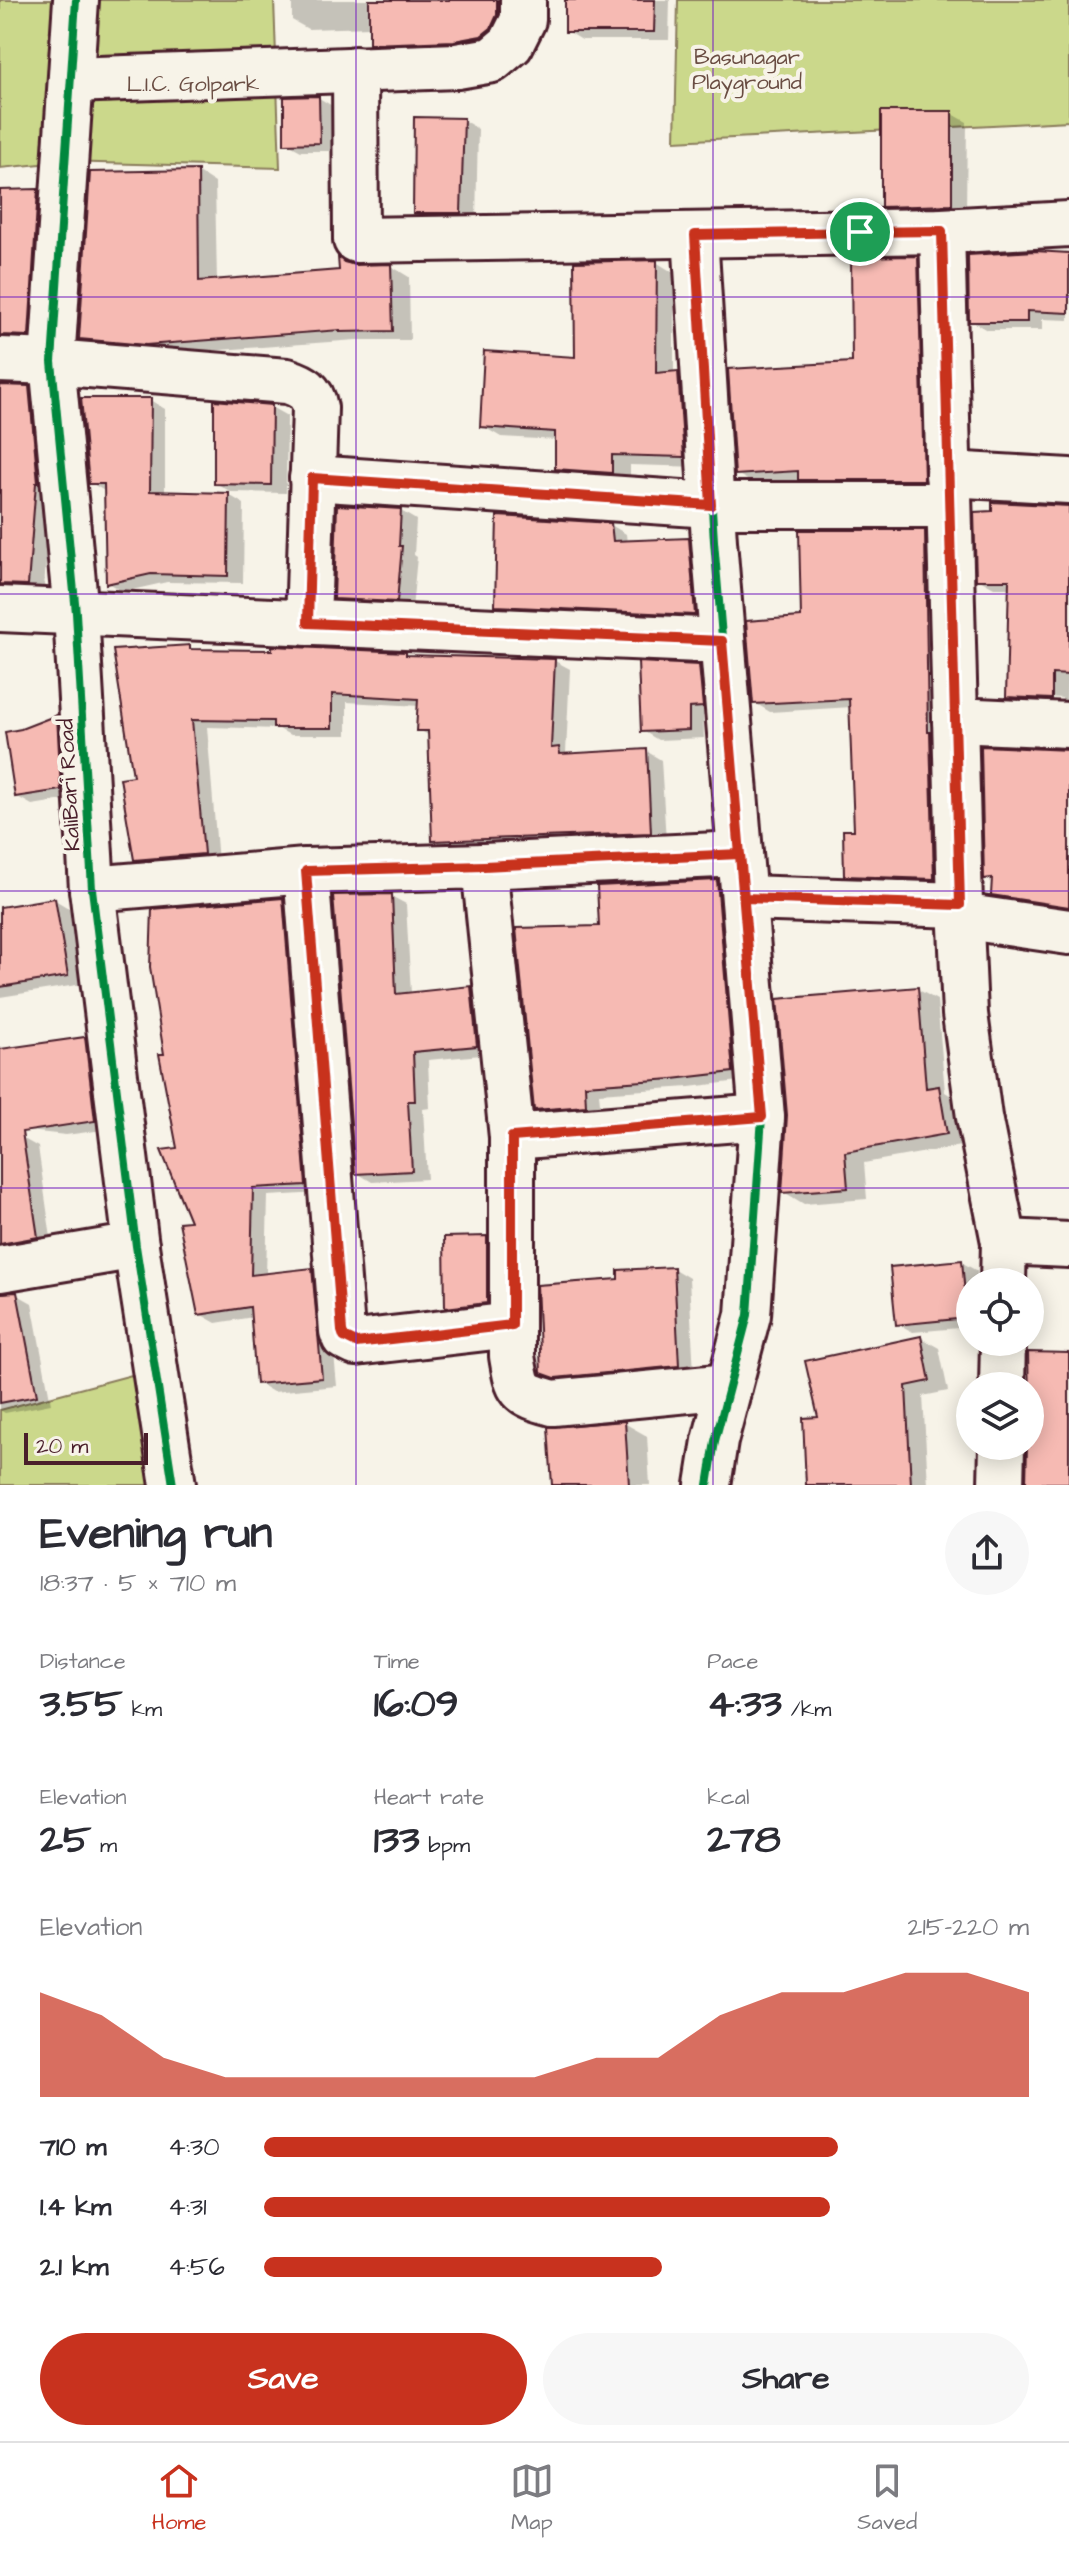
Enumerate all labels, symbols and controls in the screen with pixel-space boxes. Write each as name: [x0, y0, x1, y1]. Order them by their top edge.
park label: Basunagar Playground: [692, 42, 802, 99]
park label: L.I.C. Golpark: [127, 69, 260, 100]
pin: [826, 198, 894, 266]
icon: arrive: [838, 210, 882, 254]
street label: KaliBari Road: [51, 718, 88, 852]
map controls: [956, 1268, 1044, 1460]
button: locate: [956, 1268, 1044, 1356]
button: layers: [956, 1372, 1044, 1460]
scale bar: [24, 1429, 148, 1465]
text: 20 m: [36, 1431, 88, 1462]
text: Evening run: [40, 1504, 272, 1565]
button: share: [945, 1511, 1029, 1595]
text: 18:37 · 5 × 710 m: [40, 1565, 236, 1601]
text: Distance: [40, 1646, 126, 1677]
text: Time: [374, 1646, 420, 1677]
text: Pace: [707, 1646, 758, 1677]
text: 3.55: [40, 1677, 123, 1732]
text: 16:09: [374, 1677, 459, 1732]
text: 4:33: [707, 1677, 782, 1732]
text: km: [123, 1694, 162, 1725]
text: /km: [782, 1694, 831, 1725]
text: Elevation: [40, 1782, 127, 1813]
text: Heart rate: [374, 1782, 484, 1813]
text: kcal: [707, 1782, 749, 1813]
text: 25: [40, 1813, 91, 1868]
text: 133: [374, 1813, 419, 1868]
text: 278: [707, 1813, 781, 1868]
text: m: [91, 1830, 117, 1861]
text: bpm: [419, 1830, 470, 1861]
text: Elevation: [40, 1909, 142, 1945]
text: 215–220 m: [908, 1909, 1029, 1945]
text: 710 m: [40, 2129, 106, 2165]
text: 4:30: [168, 2129, 220, 2165]
text: 1.4 km: [40, 2189, 111, 2225]
text: 4:31: [168, 2189, 207, 2225]
text: 2.1 km: [40, 2249, 108, 2285]
text: 4:56: [168, 2249, 225, 2285]
button: Save: [40, 2333, 527, 2425]
button: Share: [543, 2333, 1029, 2425]
tab: Home: [152, 2459, 206, 2538]
tab: Map: [510, 2459, 554, 2538]
tab: Saved: [857, 2459, 917, 2538]

